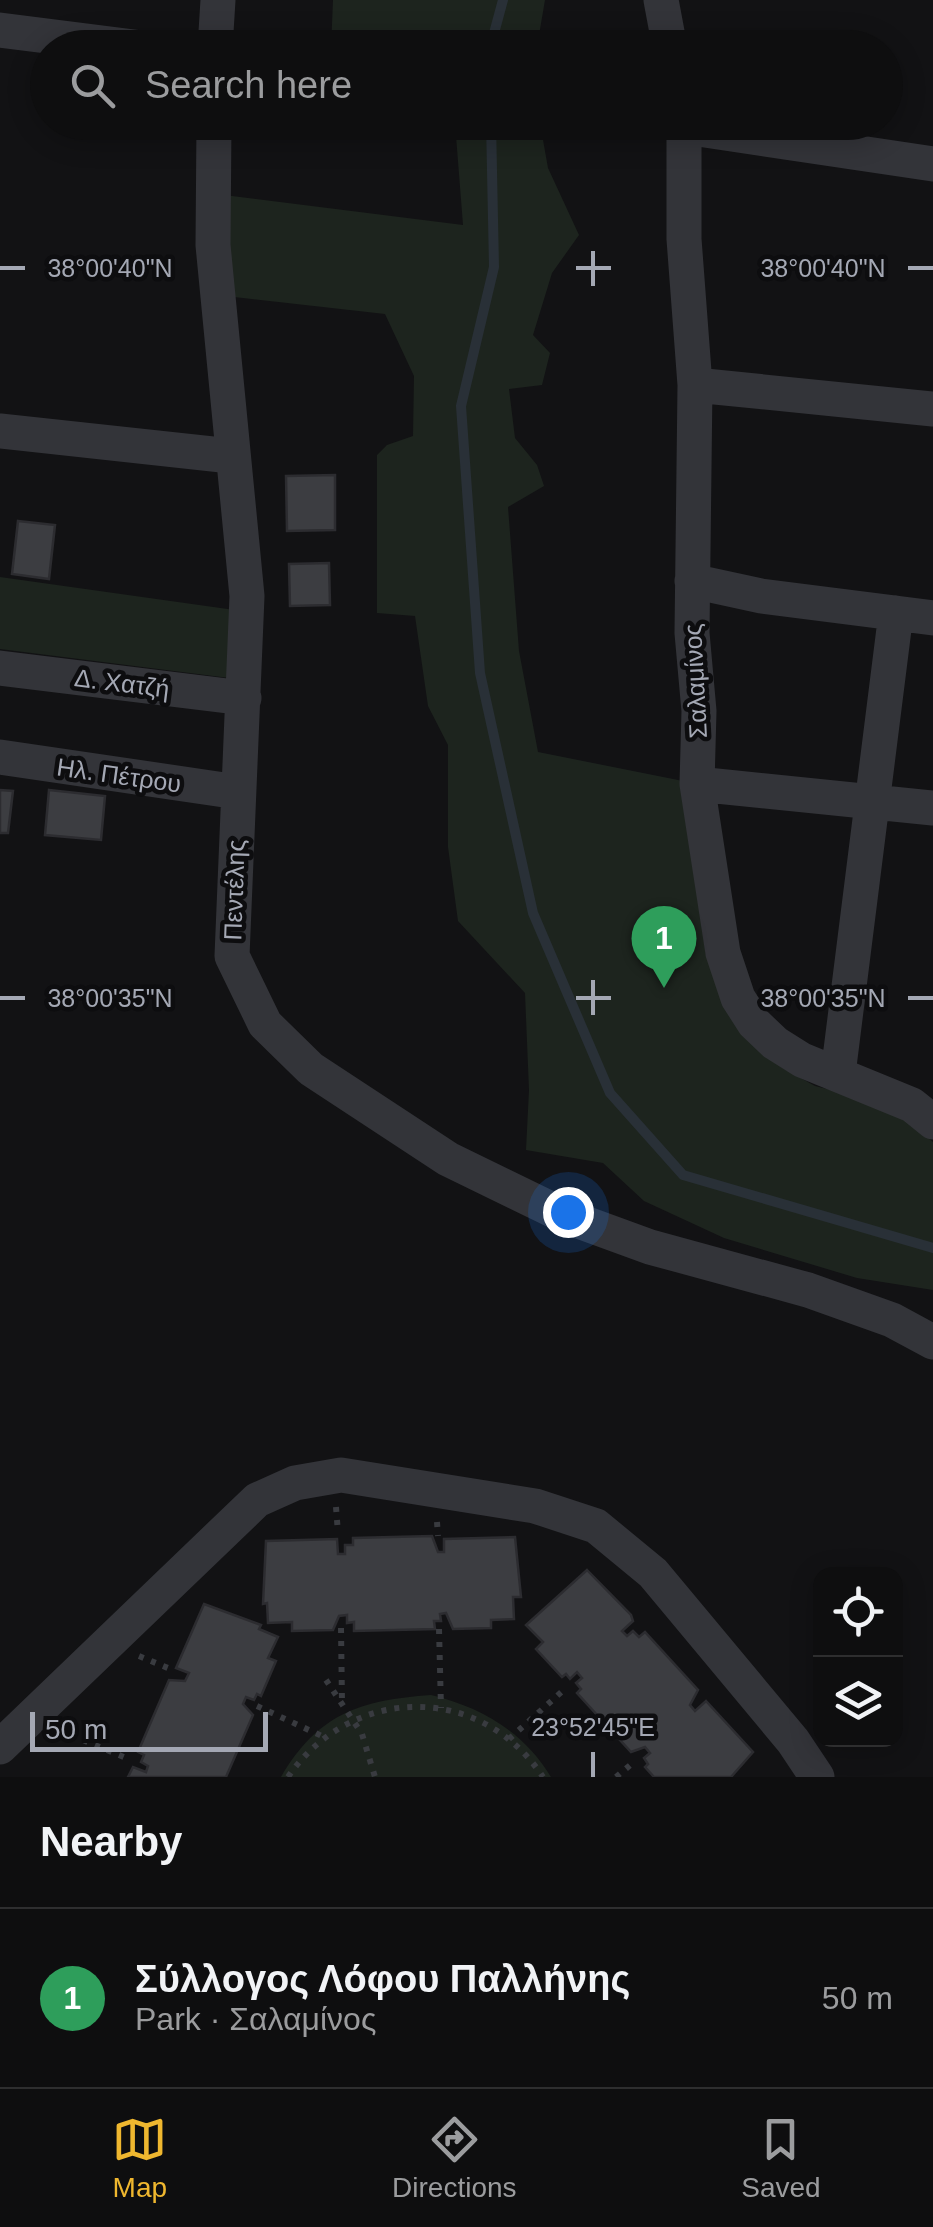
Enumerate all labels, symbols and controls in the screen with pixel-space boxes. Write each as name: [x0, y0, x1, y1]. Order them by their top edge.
search box: [30, 30, 903, 140]
icon: search: [65, 58, 120, 113]
text: Search here: [145, 64, 352, 106]
text: 38°00'40"N: [47, 254, 173, 282]
text: 38°00'40"N: [760, 254, 886, 282]
street label: Σαλαμίνος: [678, 623, 712, 739]
street label: Δ. Χατζή: [73, 663, 171, 703]
street label: Ηλ. Πέτρου: [55, 752, 183, 798]
street label: Πεντέλης: [218, 839, 250, 941]
pin: 1: [632, 906, 696, 988]
text: 38°00'35"N: [47, 984, 173, 1012]
text: 38°00'35"N: [760, 984, 886, 1012]
your location: [543, 1187, 594, 1238]
map controls: [813, 1567, 903, 1747]
button: locate: [813, 1567, 903, 1657]
button: layers: [813, 1657, 903, 1747]
scale bar: [30, 1707, 268, 1752]
text: 23°52'45"E: [531, 1713, 655, 1741]
text: 50 m: [45, 1714, 107, 1745]
text: Nearby: [40, 1818, 182, 1865]
text: Σύλλογος Λόφου Παλλήνης: [135, 1958, 630, 2000]
text: 1: [64, 1980, 81, 2016]
text: 50 m: [822, 1980, 893, 2016]
text: Park · Σαλαμίνος: [135, 2001, 376, 2037]
tab: Map: [112, 2112, 167, 2204]
tab: Directions: [392, 2112, 517, 2204]
tab: Saved: [741, 2112, 821, 2204]

